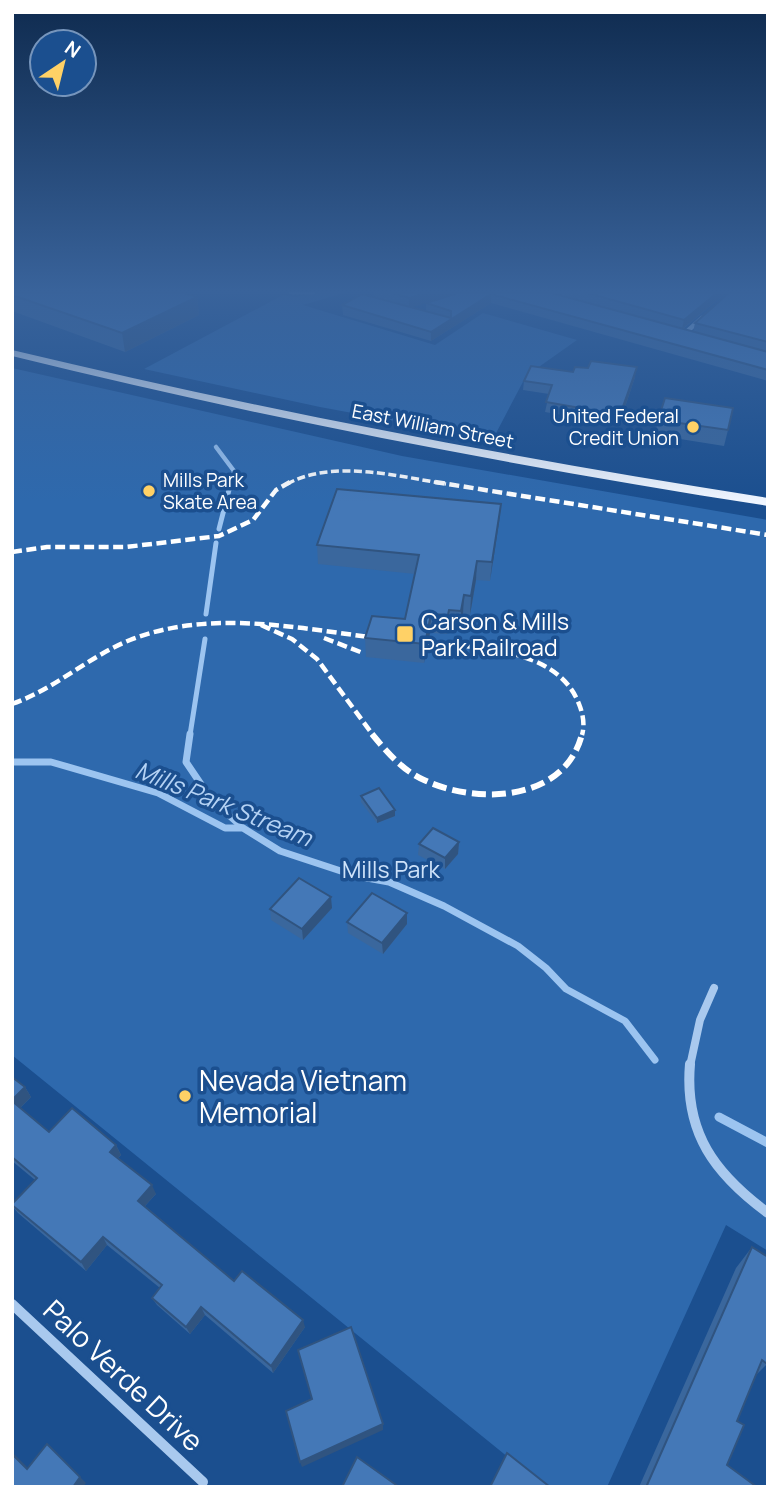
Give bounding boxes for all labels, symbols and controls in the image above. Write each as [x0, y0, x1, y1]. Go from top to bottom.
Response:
north arrow [28, 28, 98, 98]
text: N [60, 35, 86, 64]
street label: East William Street [350, 398, 516, 454]
place label: United Federal Credit Union [552, 403, 679, 451]
marker: United Federal Credit Union [685, 419, 701, 435]
place label: Mills Park Skate Area [163, 467, 257, 515]
marker: Mills Park Skate Area [141, 483, 157, 499]
place label: Carson & Mills Park Railroad [421, 605, 569, 663]
marker: Carson & Mills Park Railroad [395, 624, 415, 644]
water label: Mills Park Stream [131, 753, 319, 854]
park label: Mills Park [342, 853, 441, 885]
place label: Nevada Vietnam Memorial [199, 1061, 407, 1131]
marker: Nevada Vietnam Memorial [177, 1088, 193, 1104]
street label: Palo Verde Drive [36, 1291, 212, 1459]

